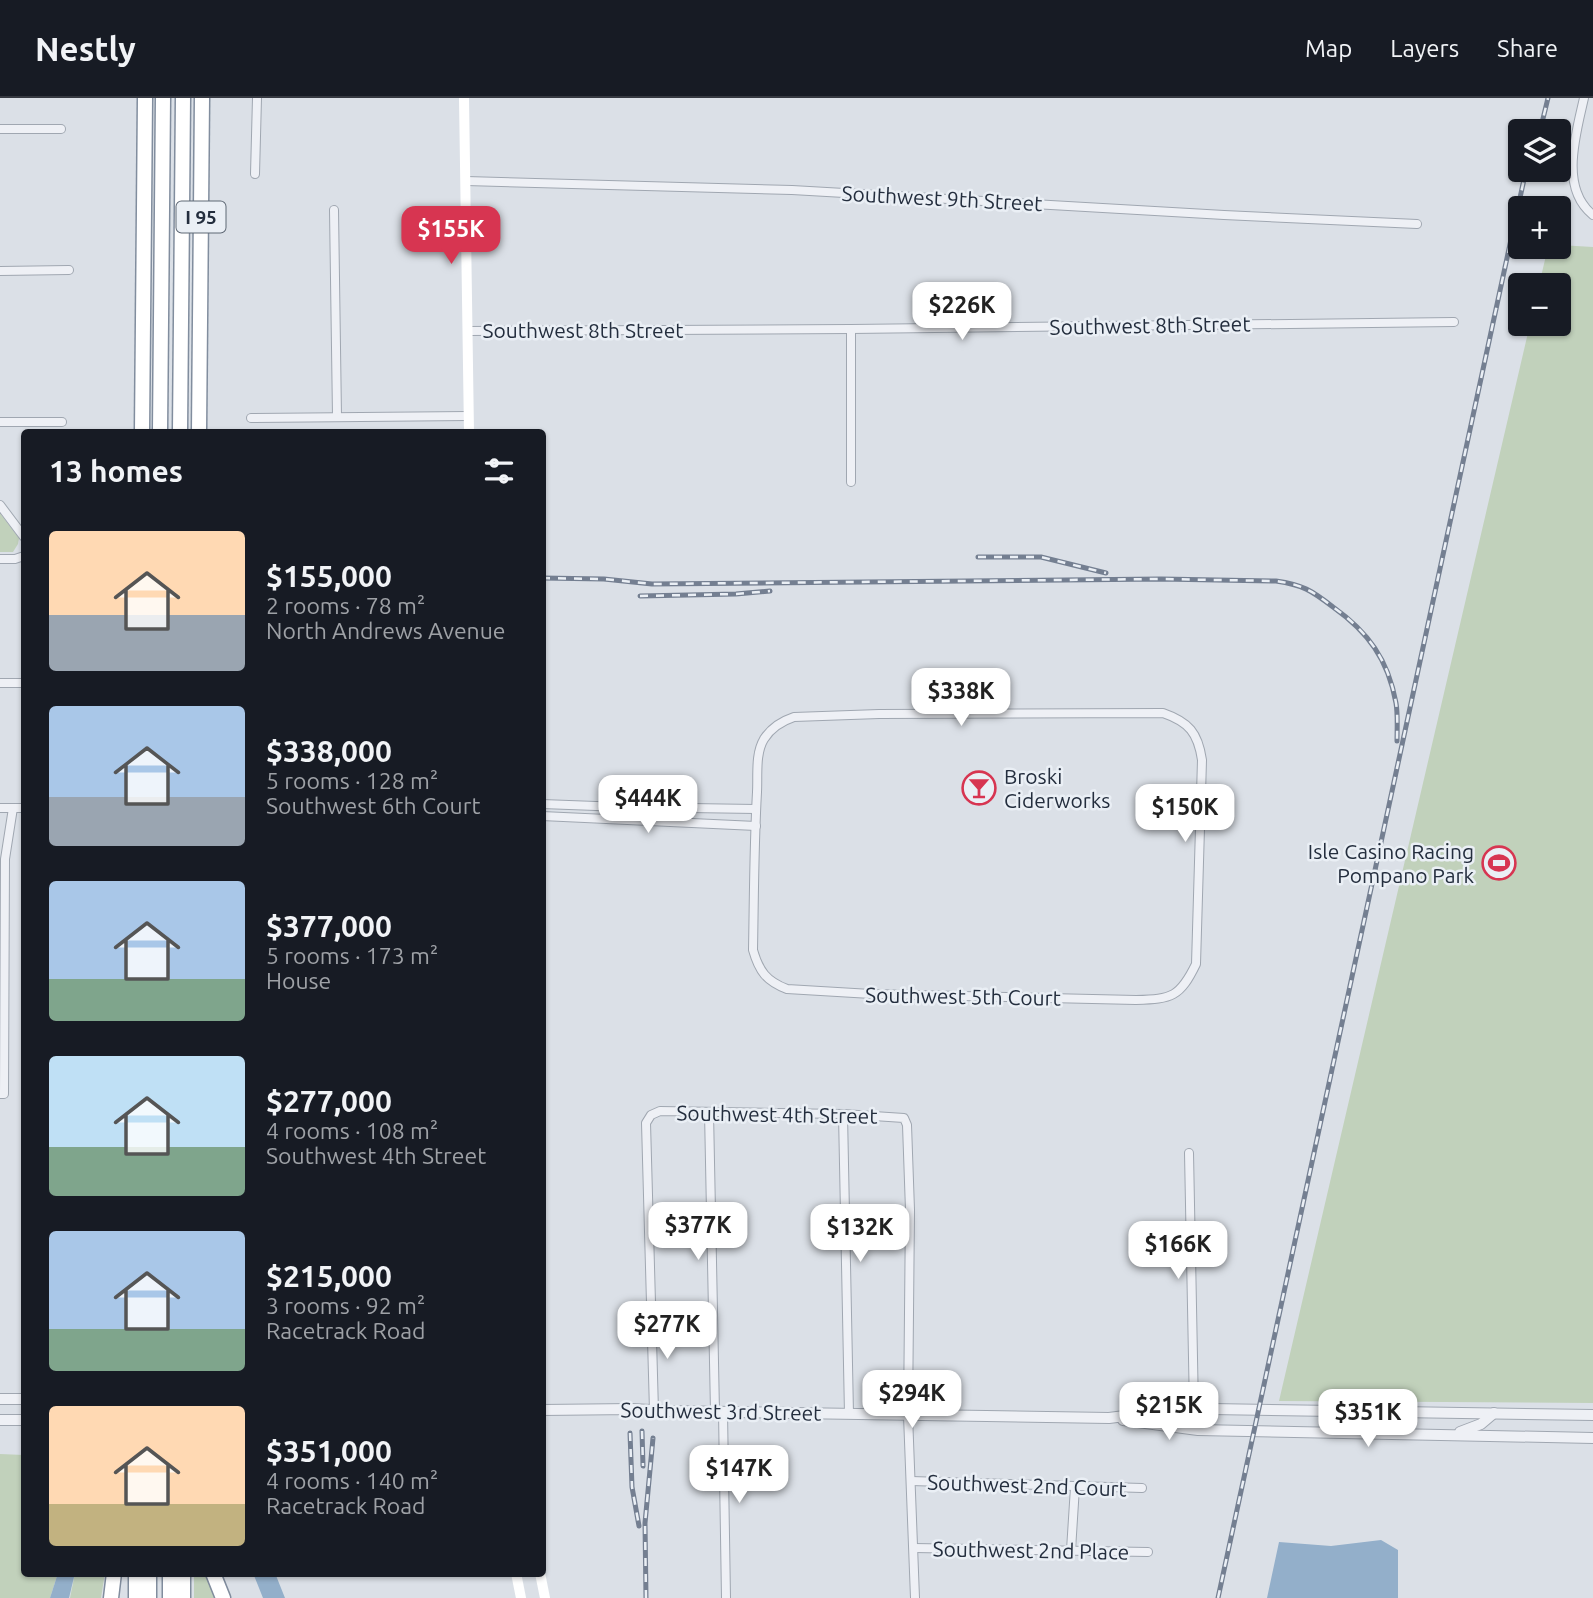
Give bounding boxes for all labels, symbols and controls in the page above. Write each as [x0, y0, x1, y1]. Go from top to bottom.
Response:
text: Nestly [35, 30, 136, 67]
text: Map [1305, 35, 1352, 62]
text: Layers [1390, 35, 1459, 62]
text: Share [1497, 35, 1558, 62]
map controls [1508, 119, 1571, 336]
button: layers [1508, 119, 1571, 182]
street label: Southwest 9th Street [841, 181, 1043, 215]
button: + [1508, 196, 1571, 259]
road number: I 95 [176, 202, 226, 232]
pin: $155K [402, 206, 500, 266]
text: $155K [417, 216, 485, 241]
button: − [1508, 273, 1571, 336]
pin: $226K [913, 282, 1011, 342]
text: $226K [928, 292, 996, 317]
street label: Southwest 8th Street [1049, 311, 1251, 339]
street label: Southwest 8th Street [482, 318, 684, 342]
icon: filters [480, 452, 518, 490]
text: 13 homes [49, 454, 183, 488]
icon: home [105, 559, 189, 643]
text: $155,000 [266, 559, 392, 593]
text: 2 rooms · 78 m² [266, 593, 425, 618]
text: North Andrews Avenue [266, 618, 506, 643]
pin: $338K [912, 668, 1010, 728]
text: $338K [927, 678, 995, 703]
icon: home [105, 734, 189, 818]
text: $338,000 [266, 734, 392, 768]
place label: Broski Ciderworks [1004, 764, 1110, 812]
text: 5 rooms · 128 m² [266, 768, 438, 793]
bar icon: Broski Ciderworks [960, 769, 998, 807]
pin: $444K [599, 776, 697, 835]
pin: $150K [1136, 784, 1234, 844]
text: $444K [614, 785, 682, 810]
text: Southwest 6th Court [266, 793, 480, 818]
text: $150K [1151, 794, 1219, 819]
place label: Isle Casino Racing Pompano Park [1308, 839, 1474, 887]
sports icon: Isle Casino Racing Pompano Park [1480, 844, 1518, 882]
icon: home [105, 909, 189, 993]
text: $377,000 [266, 909, 392, 943]
text: 5 rooms · 173 m² [266, 943, 438, 968]
text: House [266, 968, 331, 993]
street label: Southwest 5th Court [865, 982, 1061, 1010]
icon: home [105, 1084, 189, 1168]
text: $277,000 [266, 1084, 392, 1118]
street label: Southwest 4th Street [676, 1100, 878, 1128]
text: 4 rooms · 108 m² [266, 1118, 438, 1143]
text: Southwest 4th Street [266, 1143, 486, 1168]
pin: $377K [649, 1202, 747, 1262]
pin: $132K [811, 1204, 909, 1264]
text: $377K [664, 1212, 732, 1237]
text: $132K [826, 1214, 894, 1239]
pin: $166K [1129, 1222, 1227, 1281]
text: $166K [1144, 1231, 1212, 1256]
icon: home [105, 1259, 189, 1343]
text: $215,000 [266, 1259, 392, 1293]
text: 3 rooms · 92 m² [266, 1293, 425, 1318]
pin: $277K [618, 1302, 716, 1361]
text: $277K [633, 1311, 701, 1336]
text: Racetrack Road [266, 1318, 426, 1343]
pin: $294K [863, 1370, 961, 1430]
text: $294K [878, 1380, 946, 1405]
pin: $215K [1120, 1382, 1218, 1442]
pin: $351K [1319, 1390, 1417, 1449]
text: $215K [1135, 1392, 1203, 1417]
street label: Southwest 3rd Street [620, 1397, 822, 1425]
text: $351K [1334, 1399, 1402, 1424]
icon: home [105, 1434, 189, 1518]
text: $351,000 [266, 1434, 392, 1468]
pin: $147K [690, 1446, 788, 1505]
text: $147K [705, 1455, 773, 1480]
text: 4 rooms · 140 m² [266, 1468, 438, 1493]
street label: Southwest 2nd Court [927, 1470, 1127, 1500]
text: Racetrack Road [266, 1493, 426, 1518]
street label: Southwest 2nd Place [932, 1536, 1130, 1564]

